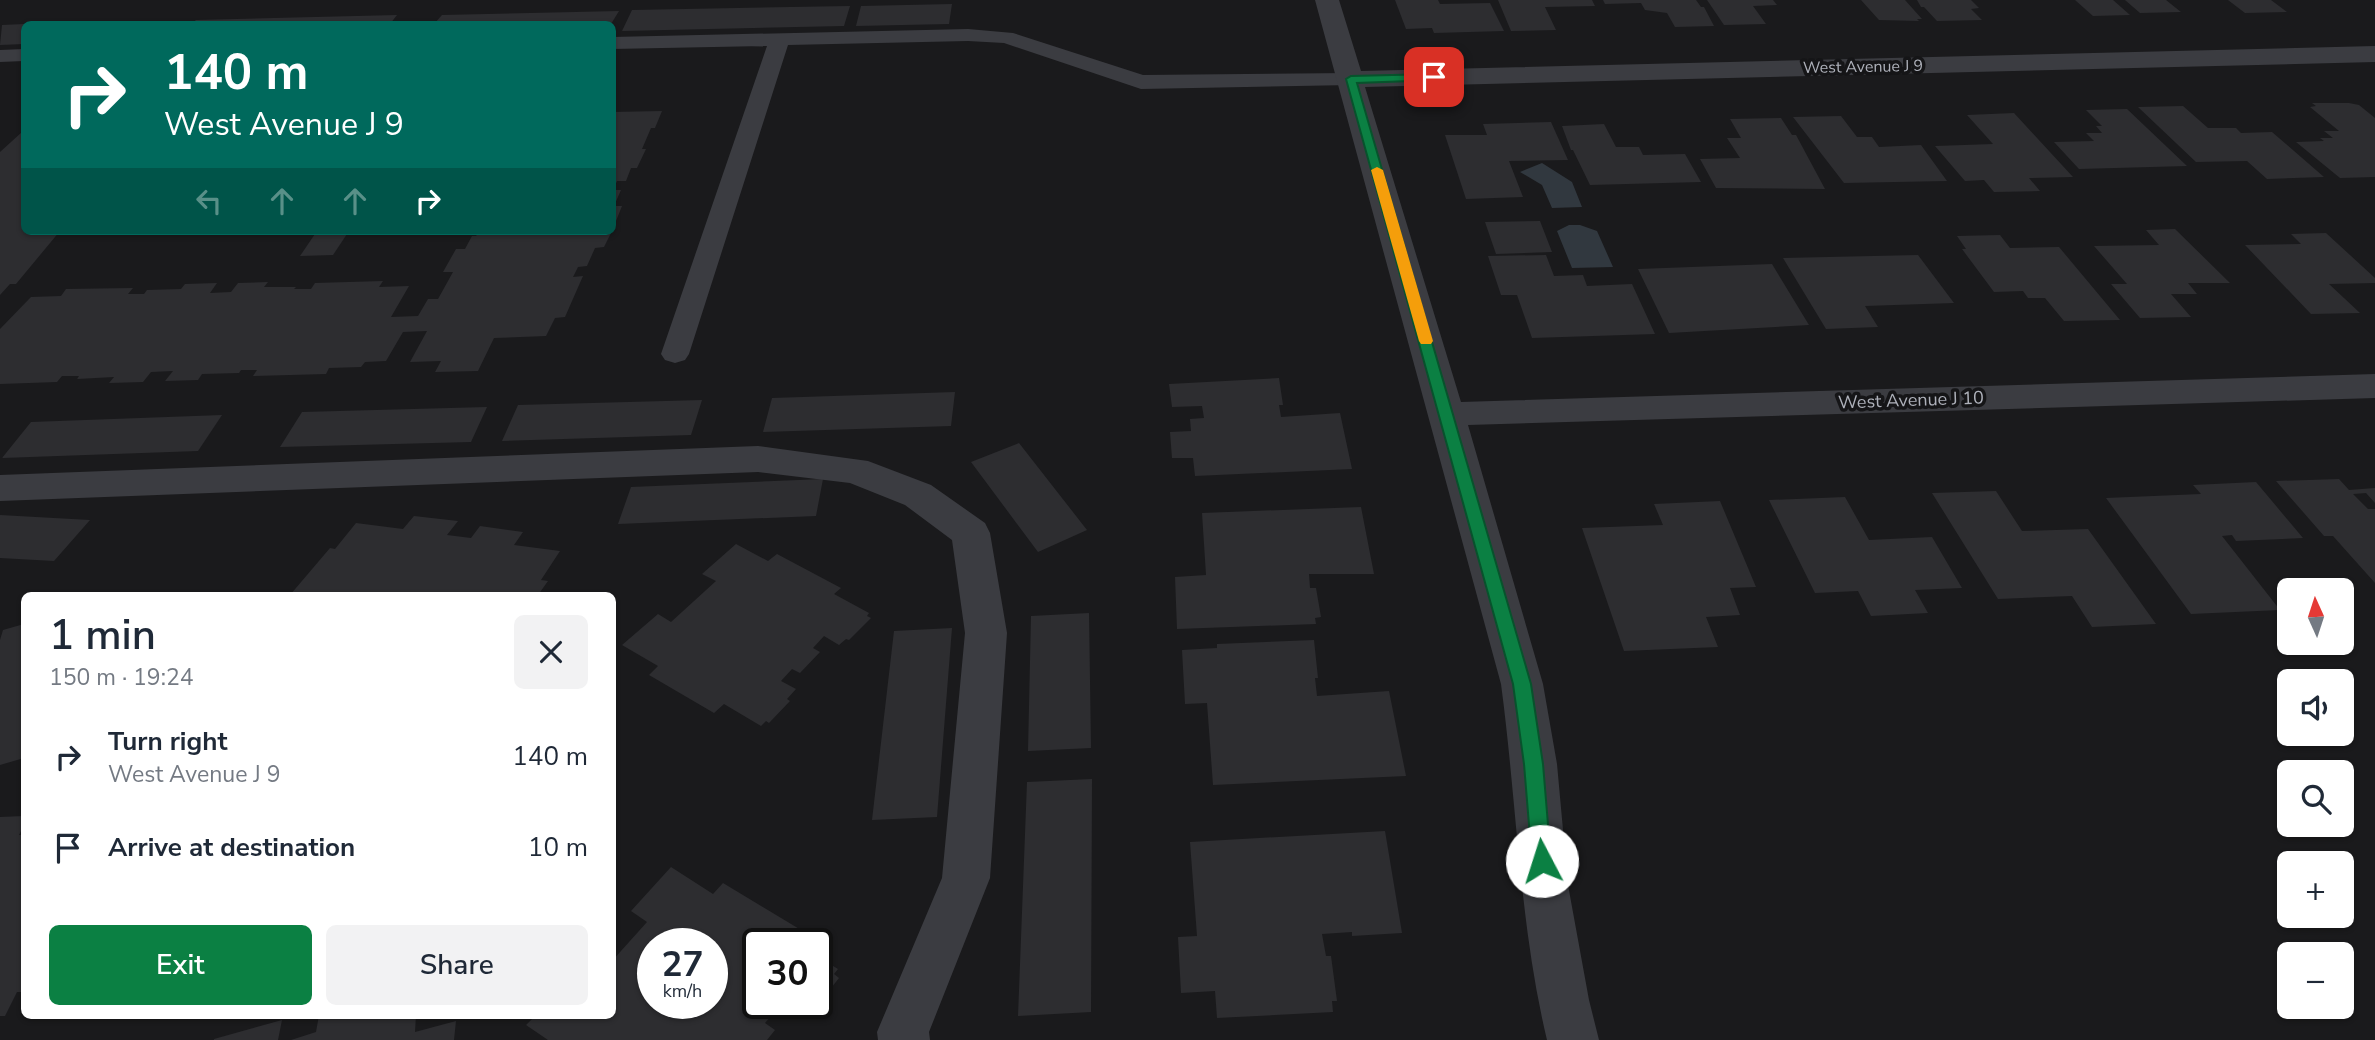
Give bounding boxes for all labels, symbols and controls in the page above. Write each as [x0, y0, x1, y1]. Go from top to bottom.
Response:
text: 140 m [164, 39, 308, 106]
pin [1404, 47, 1464, 107]
icon: right [49, 49, 140, 140]
street label: West Avenue J 9 [1803, 55, 1923, 79]
icon: arrive [1415, 58, 1453, 96]
text: West Avenue J 9 [164, 103, 404, 146]
icon: left [190, 182, 228, 220]
icon: ahead [263, 182, 301, 220]
icon: ahead [336, 182, 374, 220]
icon: right [409, 182, 447, 220]
street label: West Avenue J 10 [1838, 385, 1984, 415]
north arrow [2277, 578, 2354, 654]
map controls [2277, 578, 2354, 1019]
text: 1 min [49, 607, 156, 664]
button: close [514, 615, 588, 689]
text: 150 m · 19:24 [49, 662, 194, 693]
button: sound [2277, 669, 2354, 746]
text: Turn right [108, 724, 227, 759]
icon: right [49, 738, 87, 776]
text: 140 m [512, 739, 588, 774]
text: West Avenue J 9 [108, 759, 280, 790]
button: search [2277, 760, 2354, 837]
position arrow [1505, 824, 1579, 898]
icon: arrive [49, 829, 87, 867]
text: Arrive at destination [108, 830, 355, 865]
text: 10 m [528, 830, 588, 865]
button: + [2277, 851, 2354, 928]
button: Exit [49, 925, 312, 1005]
button: Share [326, 925, 588, 1005]
speed limit sign: 30 [742, 928, 833, 1019]
text: 27 [661, 941, 704, 988]
button: − [2277, 942, 2354, 1019]
text: km/h [663, 979, 702, 1003]

